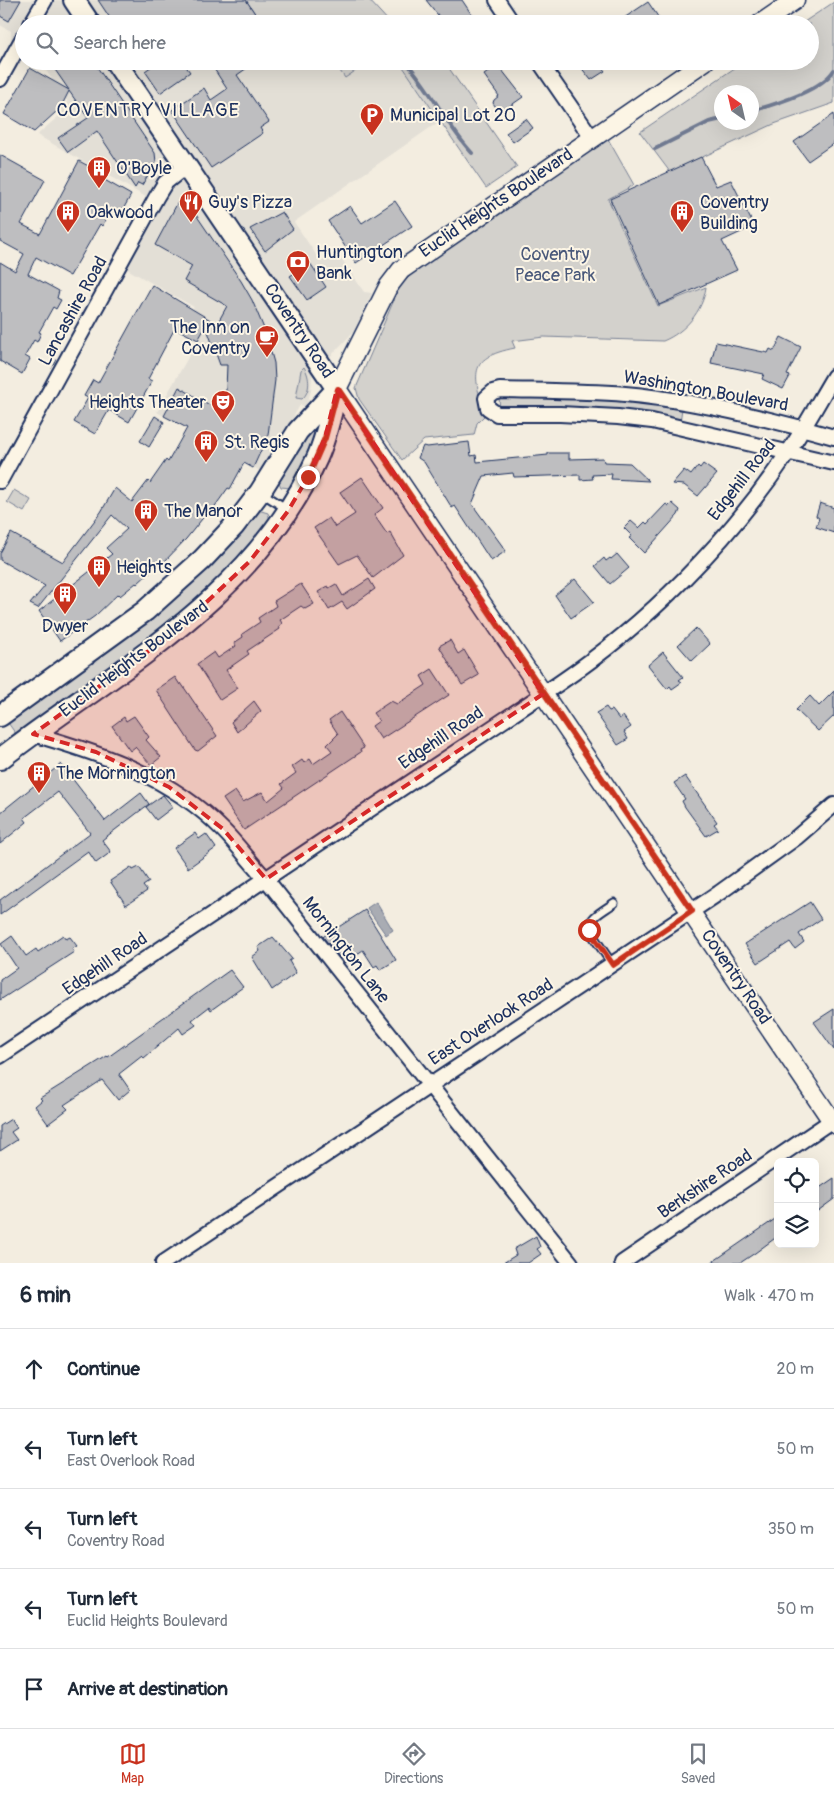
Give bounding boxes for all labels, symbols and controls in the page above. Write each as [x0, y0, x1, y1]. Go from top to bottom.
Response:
search box [15, 15, 819, 70]
icon: search [33, 29, 61, 57]
text: Search here [73, 31, 166, 55]
north arrow [714, 85, 759, 130]
district label: COVENTRY VILLAGE [56, 98, 240, 122]
parking icon: Municipal Lot 20 [359, 102, 385, 136]
place label: Municipal Lot 20 [390, 104, 516, 127]
street label: Euclid Heights Boulevard [415, 143, 577, 263]
building icon: O'Boyle [86, 155, 112, 189]
place label: O'Boyle [116, 157, 172, 180]
restaurant icon: Guy's Pizza [178, 189, 204, 223]
place label: Guy's Pizza [208, 191, 292, 214]
place label: Coventry Building [700, 191, 769, 235]
building icon: Oakwood [55, 199, 81, 233]
building icon: Coventry Building [669, 199, 695, 233]
place label: Oakwood [86, 201, 154, 224]
place label: Huntington Bank [316, 241, 403, 285]
park label: Coventry Peace Park [515, 243, 596, 287]
bank icon: Huntington Bank [285, 249, 311, 283]
street label: Lancashire Road [33, 252, 113, 370]
street label: Coventry Road [259, 279, 339, 383]
place label: The Inn on Coventry [170, 316, 250, 360]
cafe icon: The Inn on Coventry [254, 324, 280, 358]
street label: Washington Boulevard [622, 365, 790, 417]
theatre icon: Heights Theater [210, 389, 236, 423]
place label: Heights Theater [89, 391, 207, 414]
building icon: St. Regis [193, 429, 219, 463]
place label: St. Regis [224, 431, 289, 454]
street label: Edgehill Road [703, 434, 781, 526]
route end [297, 466, 320, 489]
building icon: The Manor [133, 498, 159, 532]
place label: The Manor [164, 500, 243, 523]
building icon: Heights [86, 554, 112, 588]
place label: Heights [116, 556, 172, 579]
building icon: Dwyer [52, 581, 78, 615]
street label: Euclid Heights Boulevard [55, 595, 213, 723]
place label: Dwyer [42, 615, 89, 638]
street label: Edgehill Road [394, 701, 488, 775]
building icon: The Mornington [26, 760, 52, 794]
place label: The Mornington [56, 762, 176, 785]
street label: Mornington Lane [297, 892, 395, 1008]
route start [578, 919, 601, 942]
street label: Coventry Road [696, 925, 776, 1029]
street label: Edgehill Road [58, 927, 152, 1001]
street label: East Overlook Road [424, 973, 558, 1071]
street label: Berkshire Road [653, 1144, 757, 1224]
map controls [774, 1158, 819, 1248]
button: locate [774, 1158, 819, 1203]
button: layers [774, 1203, 819, 1248]
text: 6 min [20, 1282, 71, 1309]
text: Walk · 470 m [724, 1286, 814, 1306]
icon: ahead [20, 1355, 48, 1383]
text: Continue [67, 1357, 140, 1381]
text: 20 m [776, 1359, 814, 1379]
text: Turn left [67, 1427, 137, 1451]
icon: left [20, 1435, 48, 1463]
text: 50 m [777, 1439, 814, 1459]
text: East Overlook Road [67, 1451, 195, 1471]
text: Turn left [67, 1507, 137, 1531]
icon: left [20, 1515, 48, 1543]
text: 350 m [768, 1519, 814, 1539]
text: Coventry Road [67, 1531, 165, 1551]
text: Turn left [67, 1587, 137, 1611]
icon: left [20, 1595, 48, 1623]
text: 50 m [777, 1599, 814, 1619]
text: Euclid Heights Boulevard [67, 1611, 228, 1631]
icon: arrive [20, 1675, 48, 1703]
text: Arrive at destination [67, 1677, 228, 1701]
tab: Map [119, 1740, 147, 1787]
tab: Directions [384, 1740, 443, 1787]
tab: Saved [681, 1740, 715, 1787]

